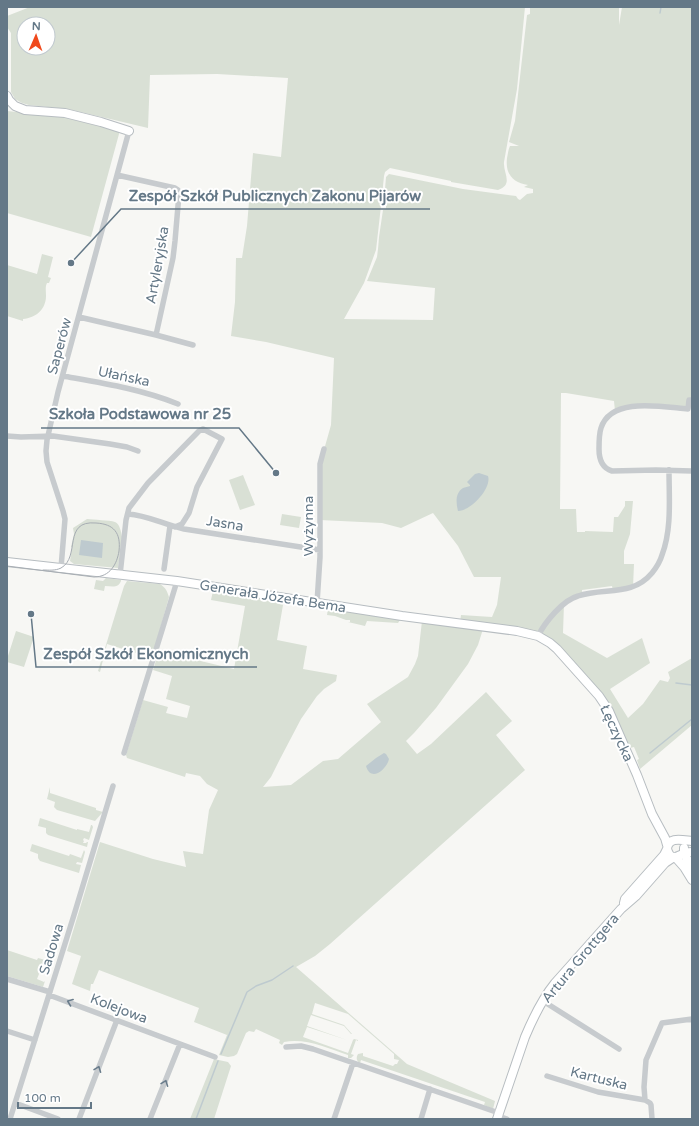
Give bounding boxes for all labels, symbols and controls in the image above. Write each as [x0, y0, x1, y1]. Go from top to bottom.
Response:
north arrow [16, 16, 56, 56]
text: N [32, 20, 41, 33]
callout: Zespół Szkół Publicznych Zakonu Pijarów [121, 182, 430, 209]
text: Zespół Szkół Publicznych Zakonu Pijarów [129, 187, 421, 206]
street label: Artyleryjska [142, 225, 173, 305]
street label: Saperów [44, 316, 75, 376]
street label: Ułańska [96, 363, 151, 390]
callout: Szkoła Podstawowa nr 25 [41, 401, 239, 428]
text: Szkoła Podstawowa nr 25 [49, 405, 231, 423]
street label: Wyżynna [300, 496, 317, 556]
street label: Jasna [205, 512, 245, 535]
street label: Generała Józefa Bema [198, 577, 347, 616]
callout: Zespół Szkół Ekonomicznych [36, 640, 257, 667]
text: Zespół Szkół Ekonomicznych [43, 645, 249, 664]
street label: Łęczycka [596, 702, 637, 764]
street label: Artura Grottgera [538, 910, 623, 1006]
street label: Sadowa [36, 921, 67, 977]
street label: Kolejowa [88, 990, 150, 1027]
one-way arrow [67, 999, 74, 1007]
street label: Kartuska [568, 1063, 629, 1094]
one-way arrow [94, 1066, 102, 1073]
one-way arrow [160, 1079, 168, 1086]
scale bar [18, 1084, 91, 1110]
text: 100 m [24, 1091, 61, 1105]

